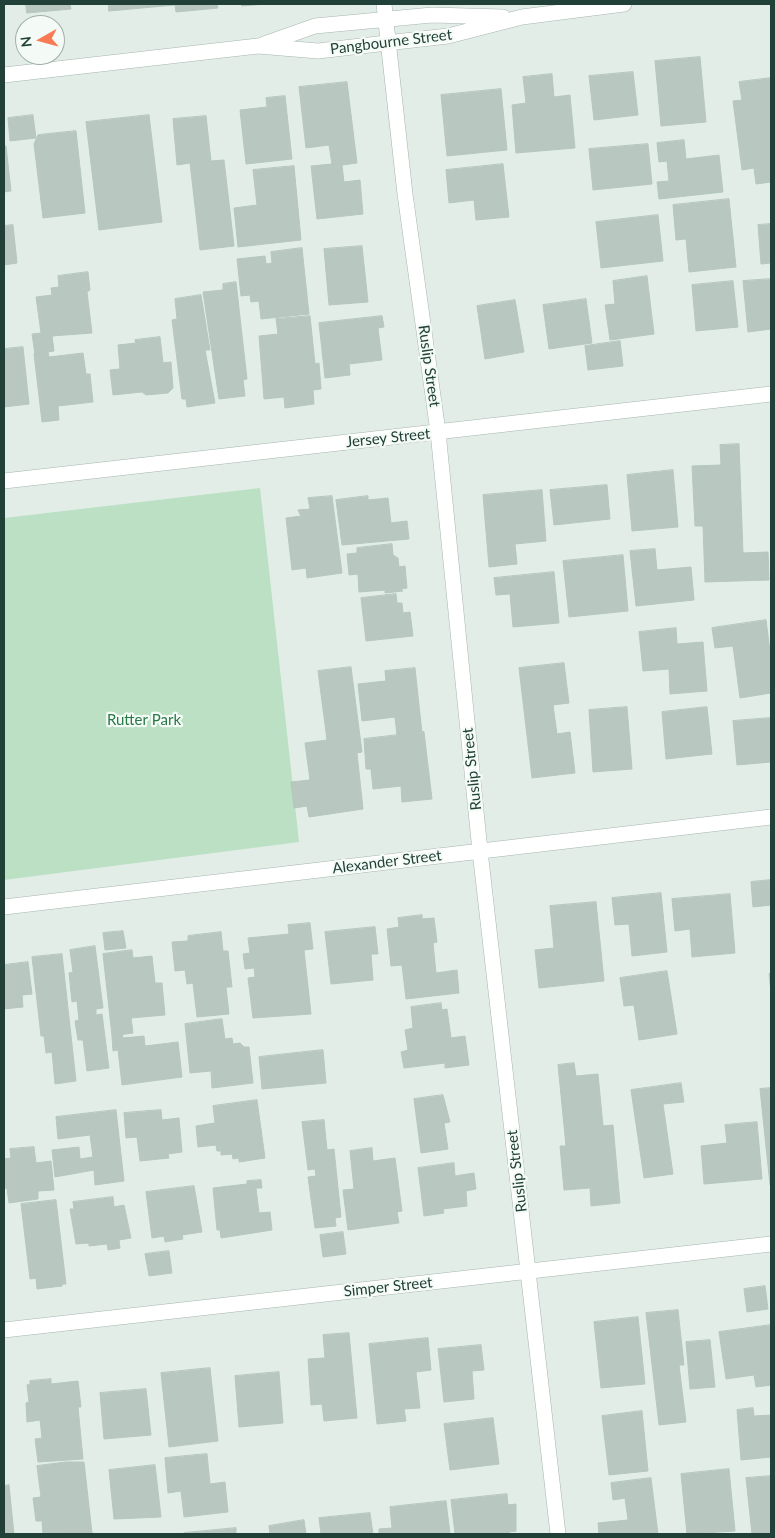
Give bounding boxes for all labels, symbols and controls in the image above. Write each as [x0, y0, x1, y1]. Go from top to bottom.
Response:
north arrow [15, 15, 65, 65]
street label: Pangbourne Street [329, 26, 453, 58]
text: N [17, 35, 35, 48]
street label: Ruslip Street [414, 324, 444, 408]
street label: Jersey Street [345, 425, 431, 451]
park label: Rutter Park [107, 711, 181, 729]
street label: Ruslip Street [459, 727, 485, 811]
street label: Alexander Street [331, 846, 443, 878]
street label: Ruslip Street [503, 1129, 531, 1213]
street label: Simper Street [343, 1273, 433, 1301]

